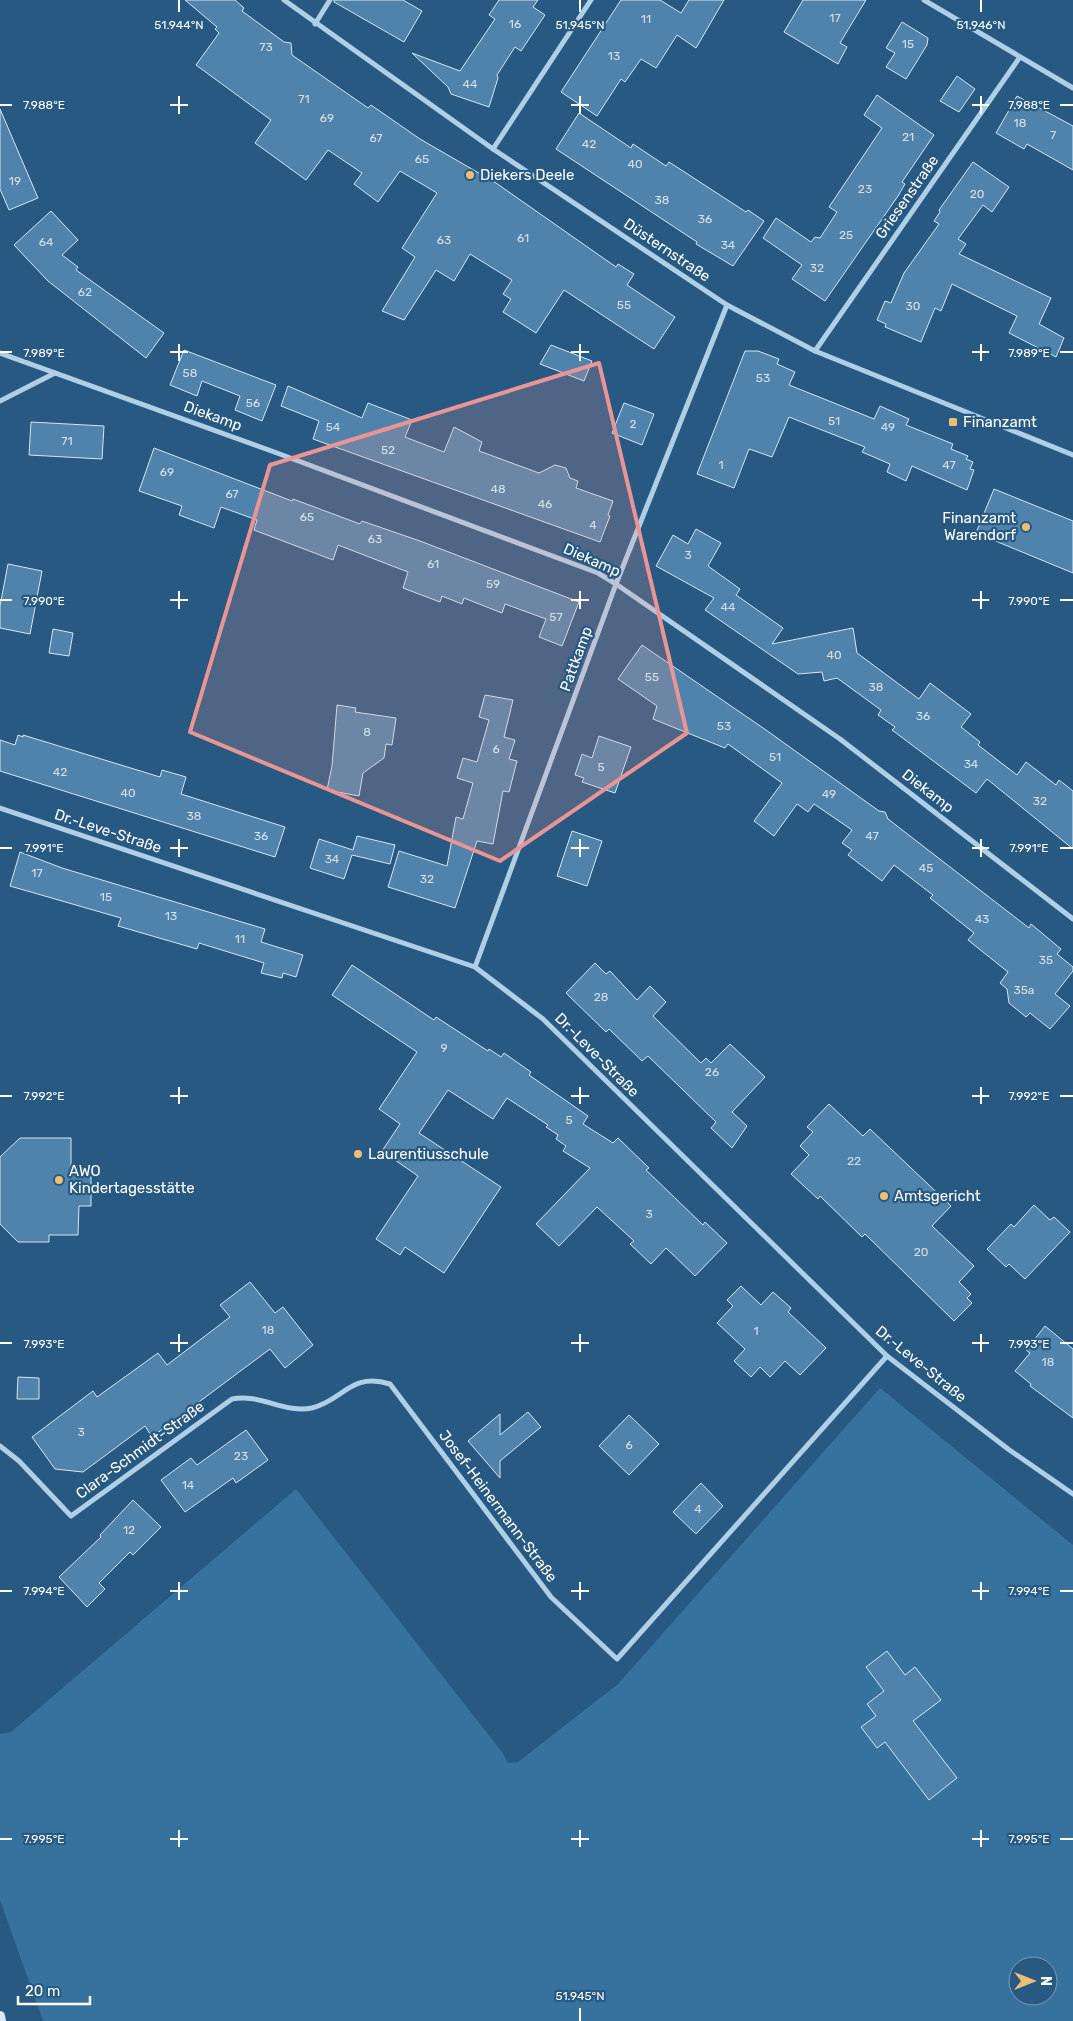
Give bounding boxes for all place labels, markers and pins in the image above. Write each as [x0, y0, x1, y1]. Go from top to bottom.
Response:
place label: Diekers Deele [480, 166, 574, 184]
marker: Diekers Deele [464, 169, 476, 181]
place label: Finanzamt [963, 413, 1037, 431]
marker: Finanzamt [947, 416, 959, 428]
place label: Finanzamt Warendorf [942, 509, 1016, 544]
marker: Finanzamt Warendorf [1020, 521, 1032, 533]
place label: Laurentiusschule [368, 1145, 489, 1163]
marker: Laurentiusschule [352, 1148, 364, 1160]
place label: AWO Kindertagesstätte [69, 1162, 195, 1197]
marker: AWO Kindertagesstätte [53, 1174, 65, 1186]
place label: Amtsgericht [894, 1187, 981, 1205]
marker: Amtsgericht [878, 1190, 890, 1202]

